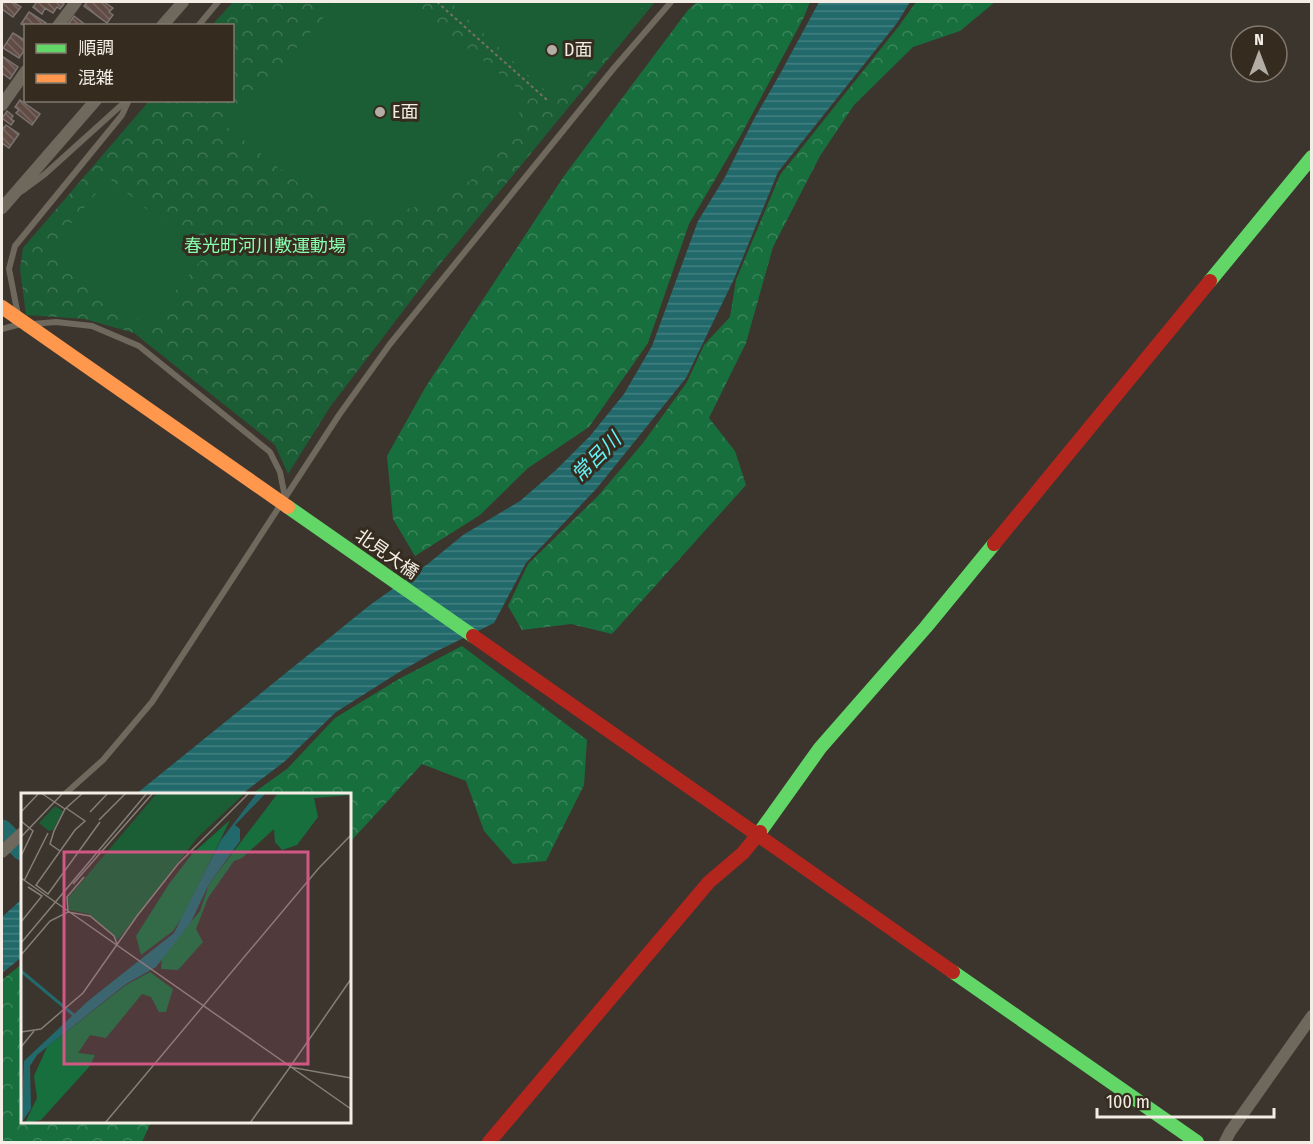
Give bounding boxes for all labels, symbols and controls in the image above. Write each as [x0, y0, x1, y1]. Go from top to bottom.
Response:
legend [24, 24, 234, 102]
north arrow [1229, 24, 1289, 84]
text: N [1254, 30, 1264, 49]
text: 順調 [78, 37, 114, 59]
place label: D面 [564, 39, 592, 61]
marker: D面 [545, 43, 559, 57]
text: 混雑 [78, 67, 114, 89]
place label: E面 [392, 101, 418, 123]
marker: E面 [373, 105, 387, 119]
park label: 春光町河川敷運動場 [184, 235, 346, 257]
water label: 常呂川 [566, 426, 627, 487]
street label: 北見大橋 [351, 524, 423, 584]
inset map [21, 793, 351, 1123]
scale bar [1097, 1081, 1274, 1119]
text: 100 m [1106, 1091, 1150, 1113]

